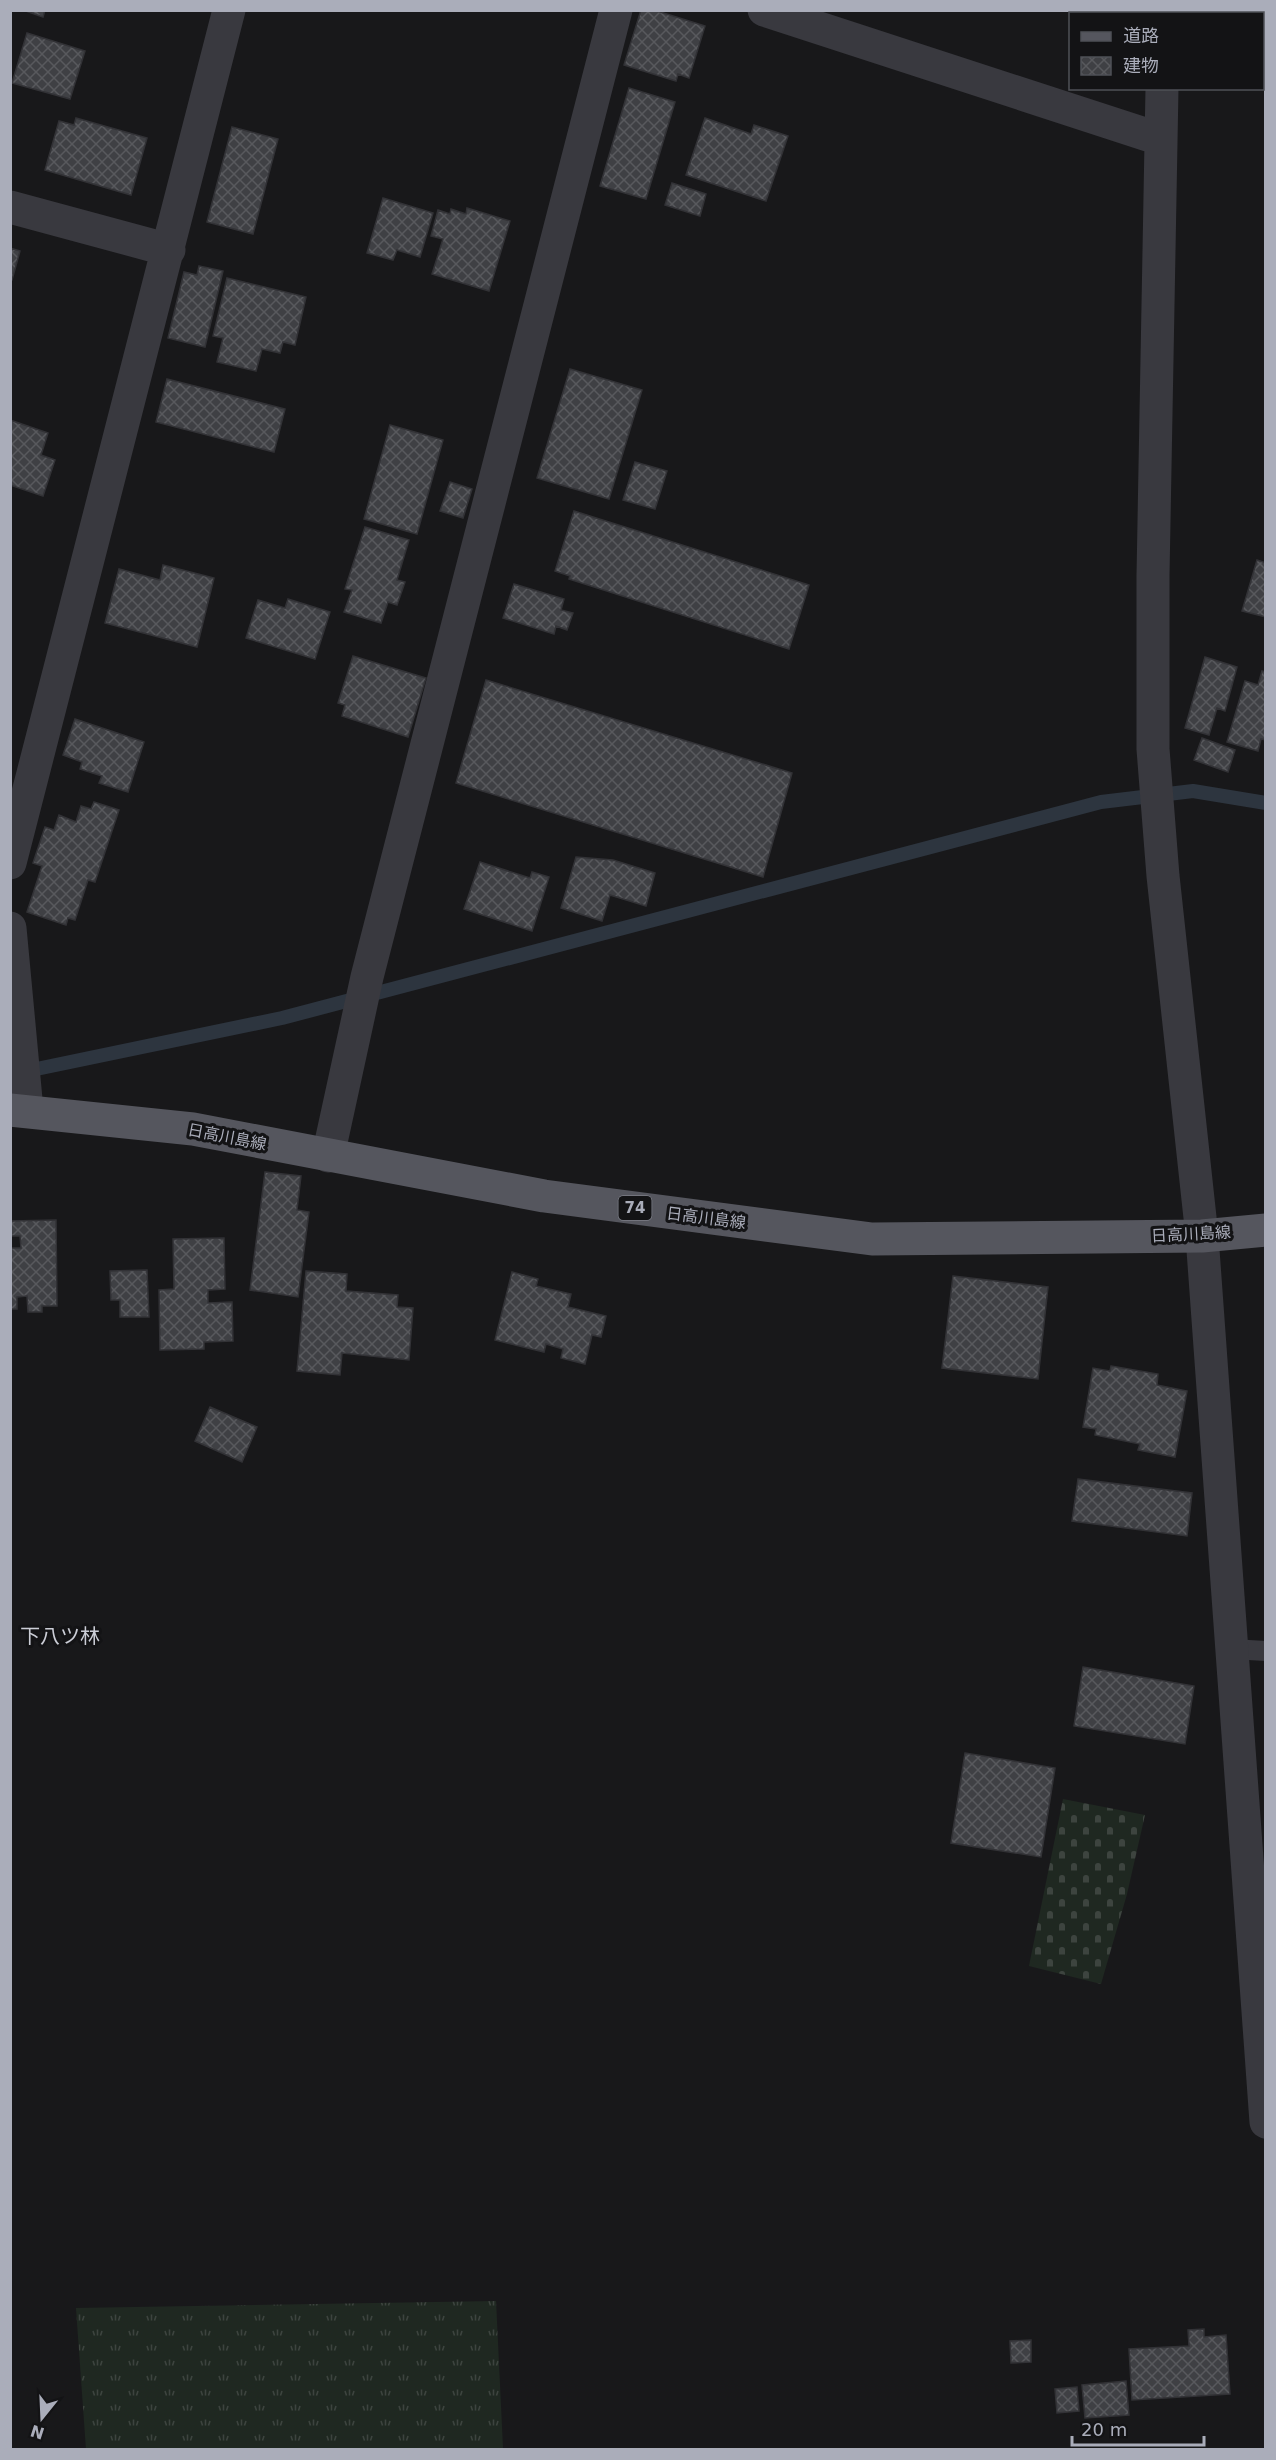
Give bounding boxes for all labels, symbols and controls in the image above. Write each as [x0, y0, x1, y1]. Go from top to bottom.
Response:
legend [1069, 12, 1264, 90]
text: 道路 [1123, 25, 1159, 46]
text: 建物 [1123, 55, 1159, 76]
street label: 日高川島線 [186, 1120, 268, 1154]
road number: 74 [618, 1196, 652, 1220]
street label: 日高川島線 [665, 1204, 747, 1232]
street label: 日高川島線 [1151, 1222, 1231, 1246]
district label: 下八ツ林 [20, 1624, 100, 1648]
north arrow [12, 2388, 72, 2448]
scale bar [1072, 2409, 1204, 2447]
text: 20 m [1081, 2419, 1127, 2440]
text: N [28, 2421, 47, 2443]

